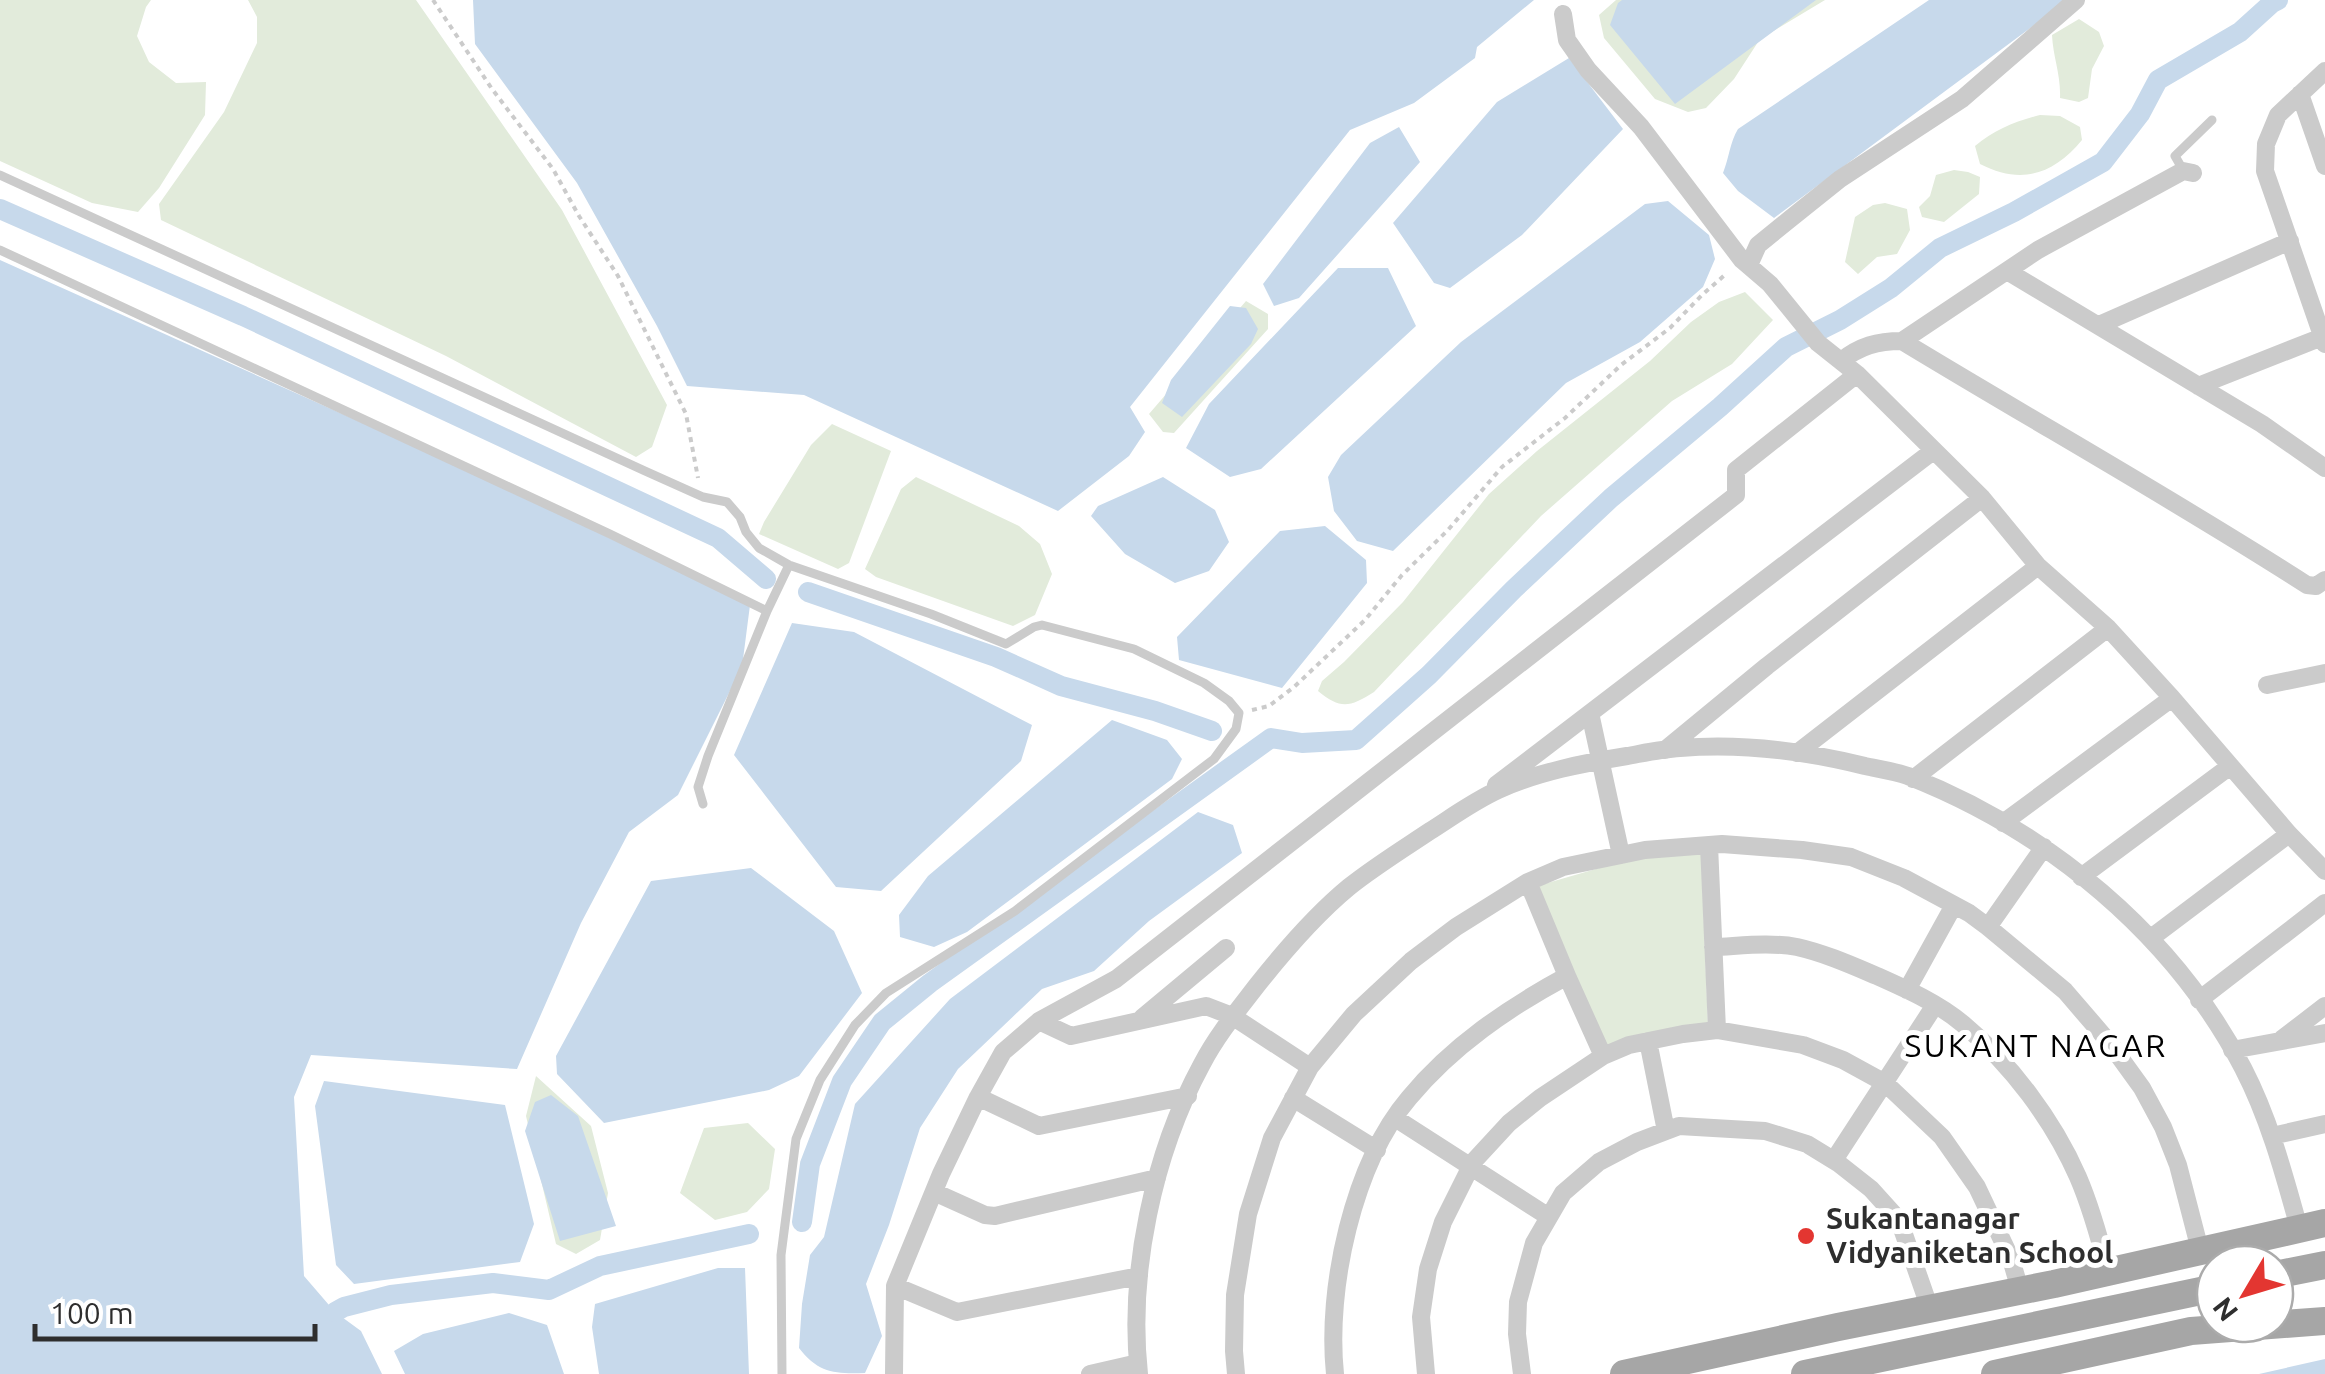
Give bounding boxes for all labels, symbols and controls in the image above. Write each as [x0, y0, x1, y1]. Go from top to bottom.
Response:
district label: SUKANT NAGAR [1904, 1027, 2168, 1063]
place label: Sukantanagar Vidyaniketan School [1826, 1201, 2113, 1269]
marker: Sukantanagar Vidyaniketan School [1795, 1225, 1817, 1247]
north arrow [2195, 1244, 2295, 1344]
scale bar [35, 1279, 315, 1341]
text: N [2206, 1292, 2244, 1327]
text: 100 m [50, 1296, 134, 1330]

